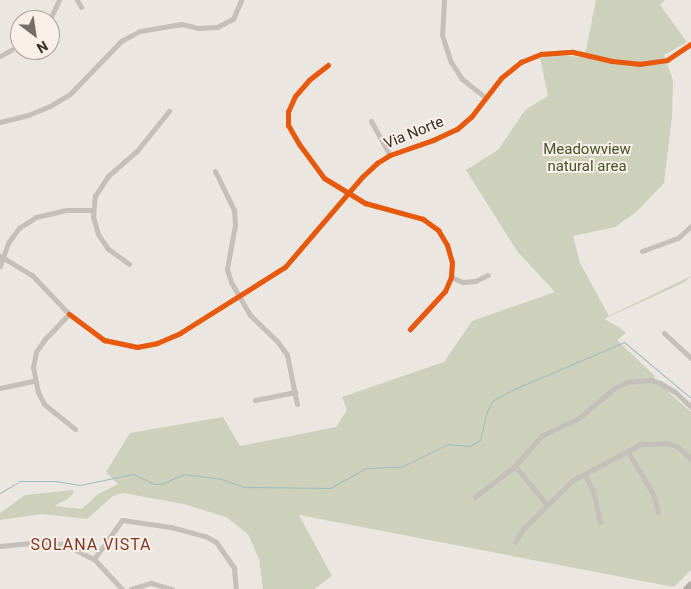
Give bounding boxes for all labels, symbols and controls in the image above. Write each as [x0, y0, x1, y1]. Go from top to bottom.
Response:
north arrow [10, 10, 60, 60]
text: N [34, 38, 51, 56]
street label: Via Norte [382, 113, 446, 153]
park label: Meadowview natural area [543, 140, 631, 175]
district label: SOLANA VISTA [29, 535, 153, 555]

